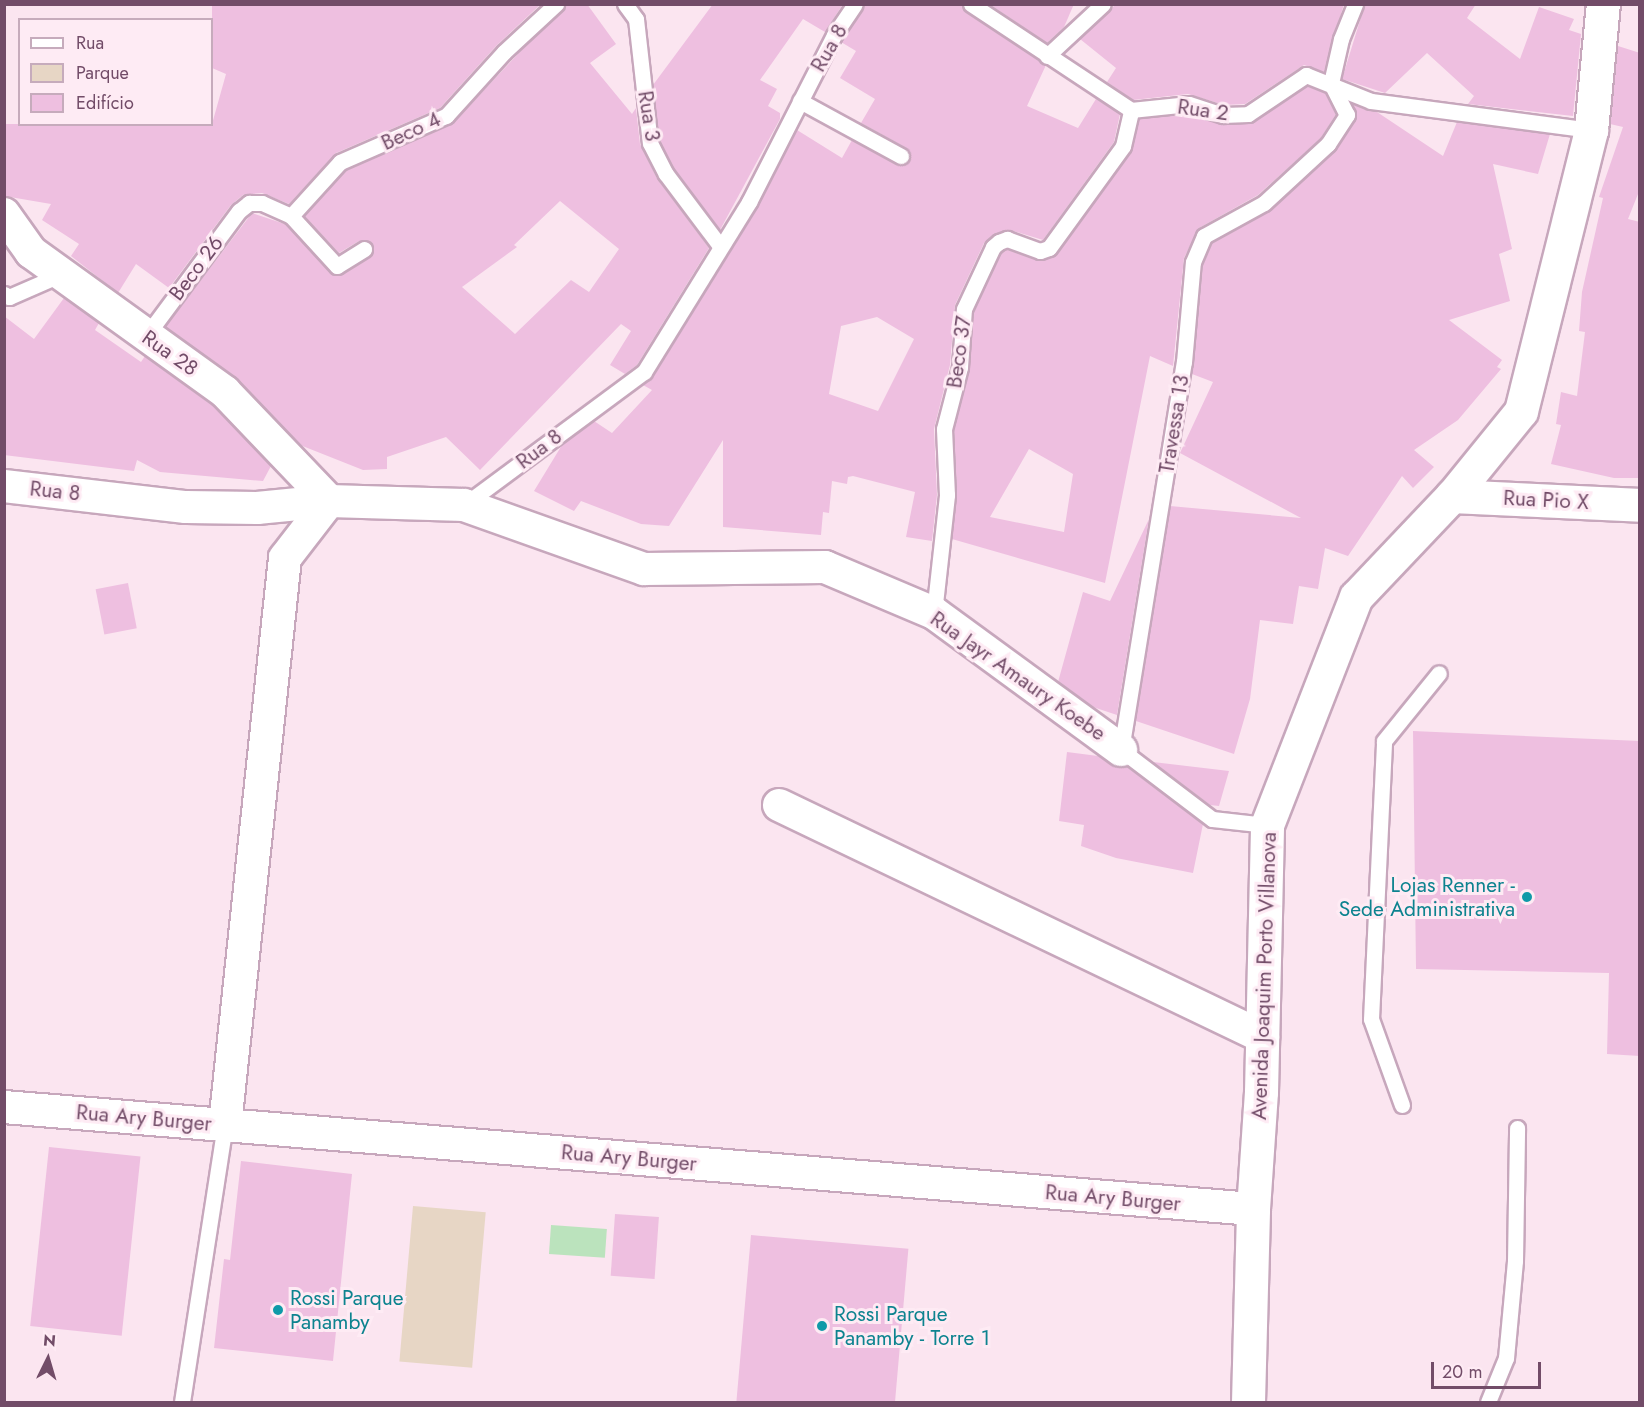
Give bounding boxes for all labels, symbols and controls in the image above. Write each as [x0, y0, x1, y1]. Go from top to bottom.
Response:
legend [18, 18, 213, 126]
street label: Rua 8 [805, 20, 853, 76]
text: Rua [76, 30, 104, 56]
text: Parque [76, 60, 129, 86]
street label: Rua 3 [633, 89, 665, 143]
text: Edifício [76, 90, 134, 116]
street label: Rua 2 [1176, 94, 1230, 126]
street label: Beco 4 [377, 106, 445, 156]
street label: Beco 26 [164, 231, 228, 305]
street label: Beco 37 [941, 314, 977, 390]
street label: Rua 28 [137, 325, 203, 381]
street label: Travessa 13 [1154, 373, 1194, 475]
street label: Rua 8 [511, 424, 567, 474]
street label: Rua 8 [28, 476, 82, 506]
street label: Rua Pio X [1503, 485, 1589, 515]
street label: Rua Jayr Amaury Koebe [926, 606, 1110, 746]
street label: Avenida Joaquim Porto Villanova [1246, 832, 1282, 1120]
place label: Lojas Renner - Sede Administrativa [1339, 872, 1515, 922]
marker: Lojas Renner - Sede Administrativa [1520, 890, 1534, 904]
street label: Rua Ary Burger [75, 1100, 213, 1136]
street label: Rua Ary Burger [560, 1140, 698, 1176]
street label: Rua Ary Burger [1044, 1180, 1182, 1216]
place label: Rossi Parque Panamby [290, 1285, 404, 1335]
place label: Rossi Parque Panamby - Torre 1 [834, 1301, 990, 1351]
marker: Rossi Parque Panamby [271, 1303, 285, 1317]
marker: Rossi Parque Panamby - Torre 1 [815, 1319, 829, 1333]
north arrow [18, 1329, 78, 1389]
text: N [42, 1329, 57, 1353]
scale bar [1434, 1350, 1544, 1388]
text: 20 m [1442, 1359, 1482, 1385]

